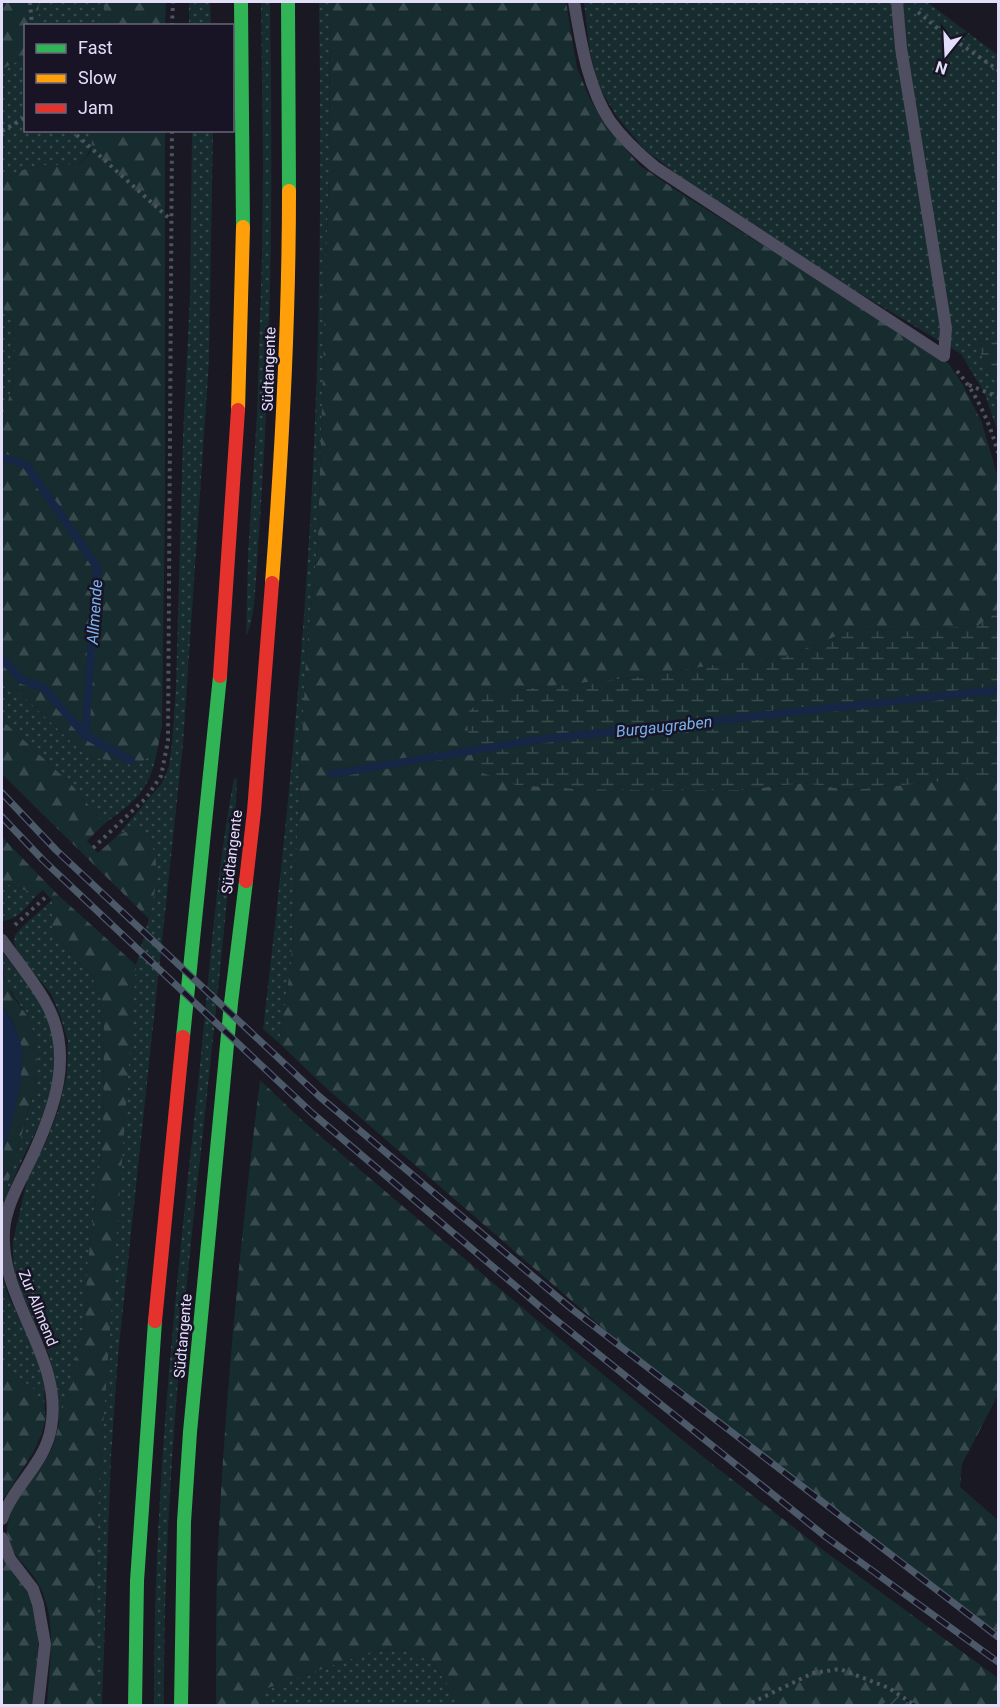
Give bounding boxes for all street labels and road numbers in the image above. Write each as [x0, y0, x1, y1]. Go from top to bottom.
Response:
street label: Südtangente [259, 326, 279, 412]
street label: Südtangente [218, 809, 246, 895]
street label: Zur Allmend [15, 1267, 61, 1349]
street label: Südtangente [170, 1293, 196, 1379]

